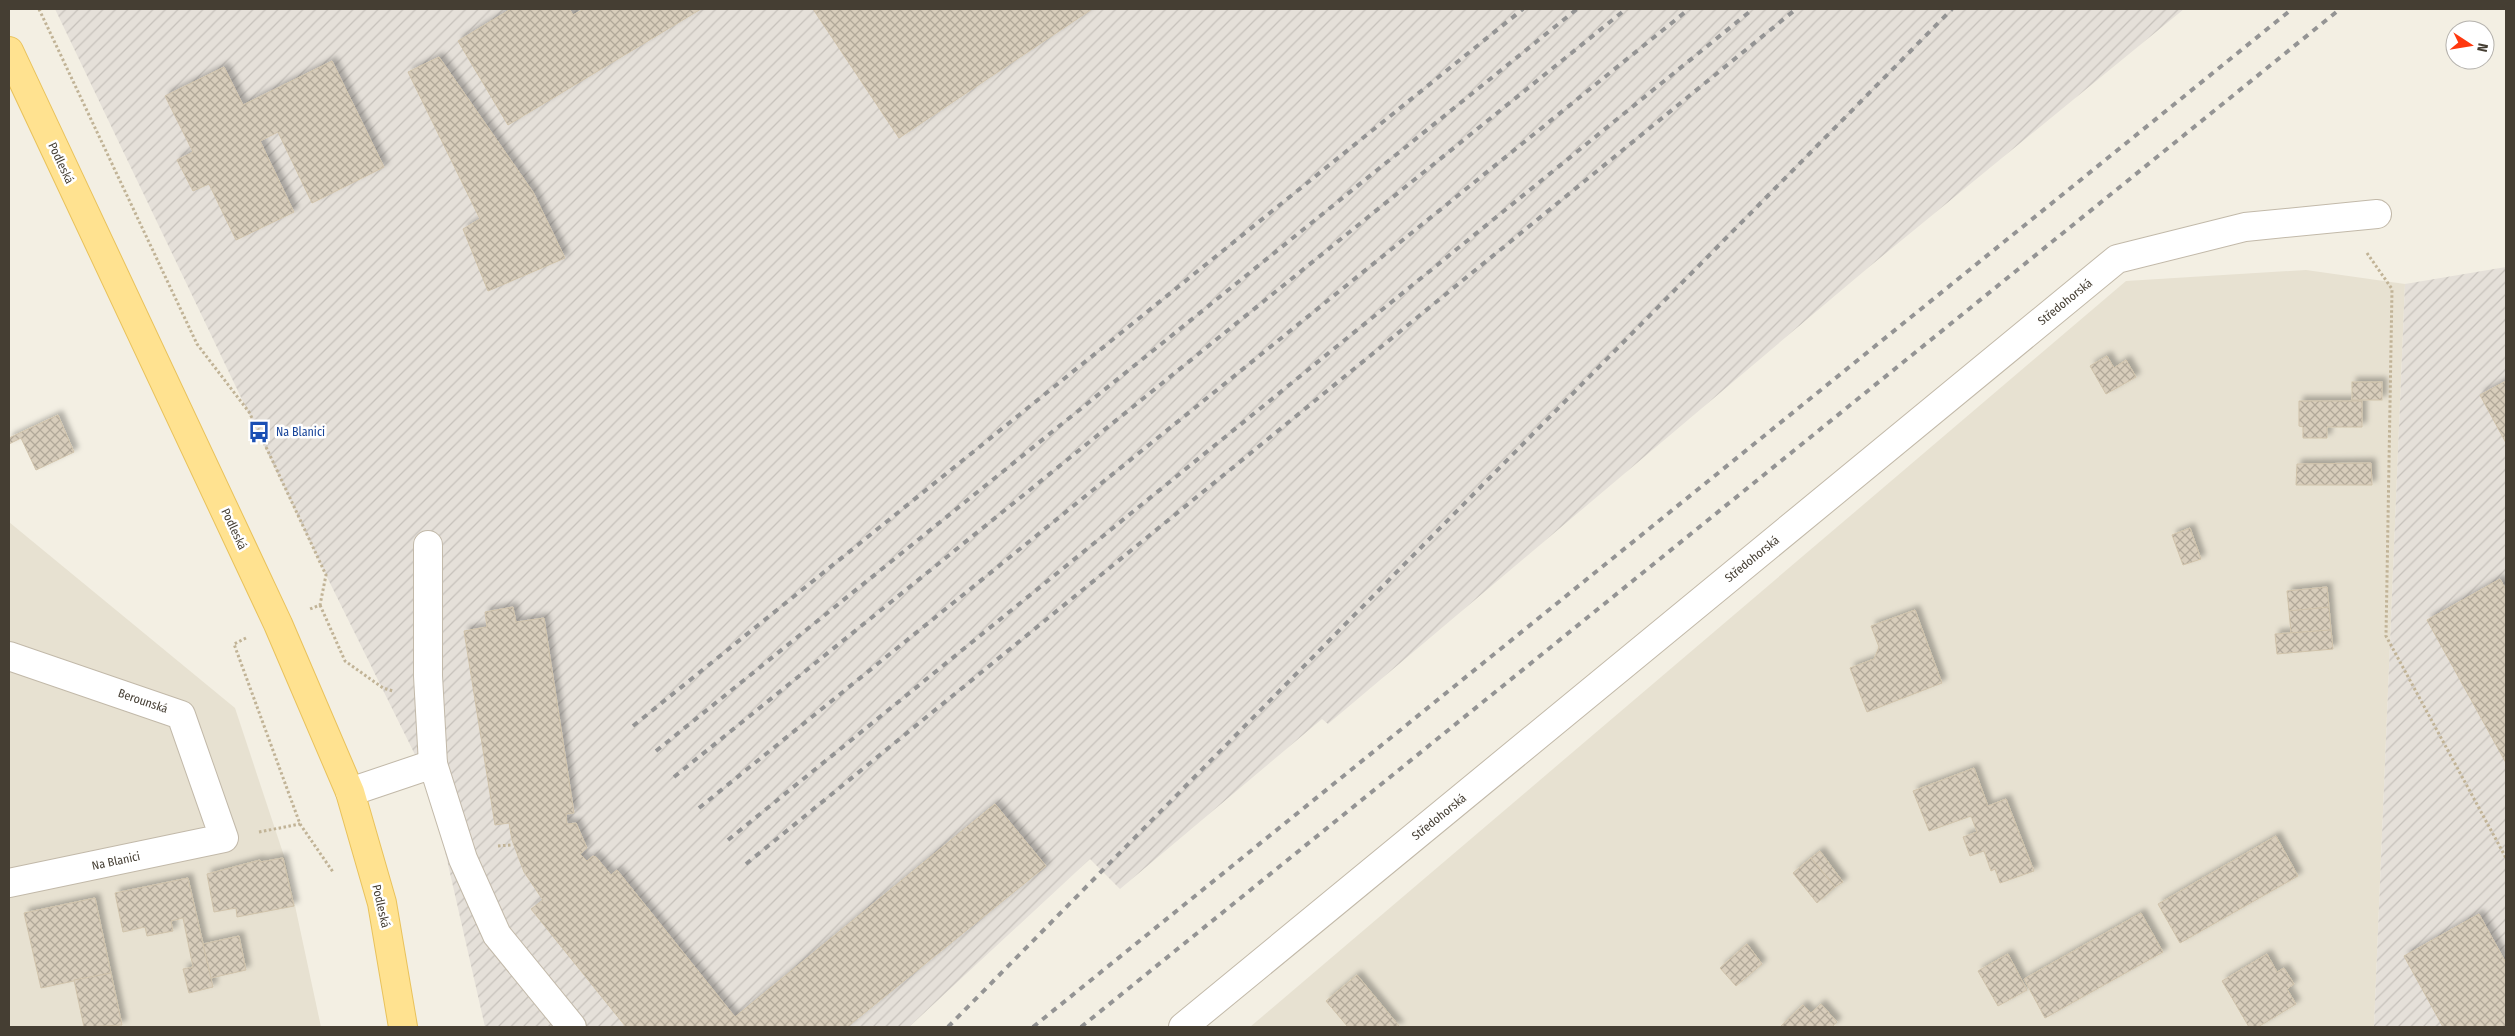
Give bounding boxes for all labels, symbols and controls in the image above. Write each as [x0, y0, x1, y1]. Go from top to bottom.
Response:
north arrow [2445, 20, 2495, 70]
text: N [2473, 42, 2491, 53]
street label: Podleská [45, 140, 77, 186]
street label: Středohorská [2035, 276, 2095, 328]
bus stop icon: Na Blanici [246, 419, 272, 445]
place label: Na Blanici [276, 425, 325, 439]
street label: Podleská [218, 506, 250, 552]
street label: Středohorská [1722, 533, 1782, 585]
street label: Berounská [116, 686, 170, 716]
street label: Středohorská [1409, 791, 1469, 843]
street label: Na Blanici [91, 849, 141, 873]
street label: Podleská [369, 883, 393, 929]

